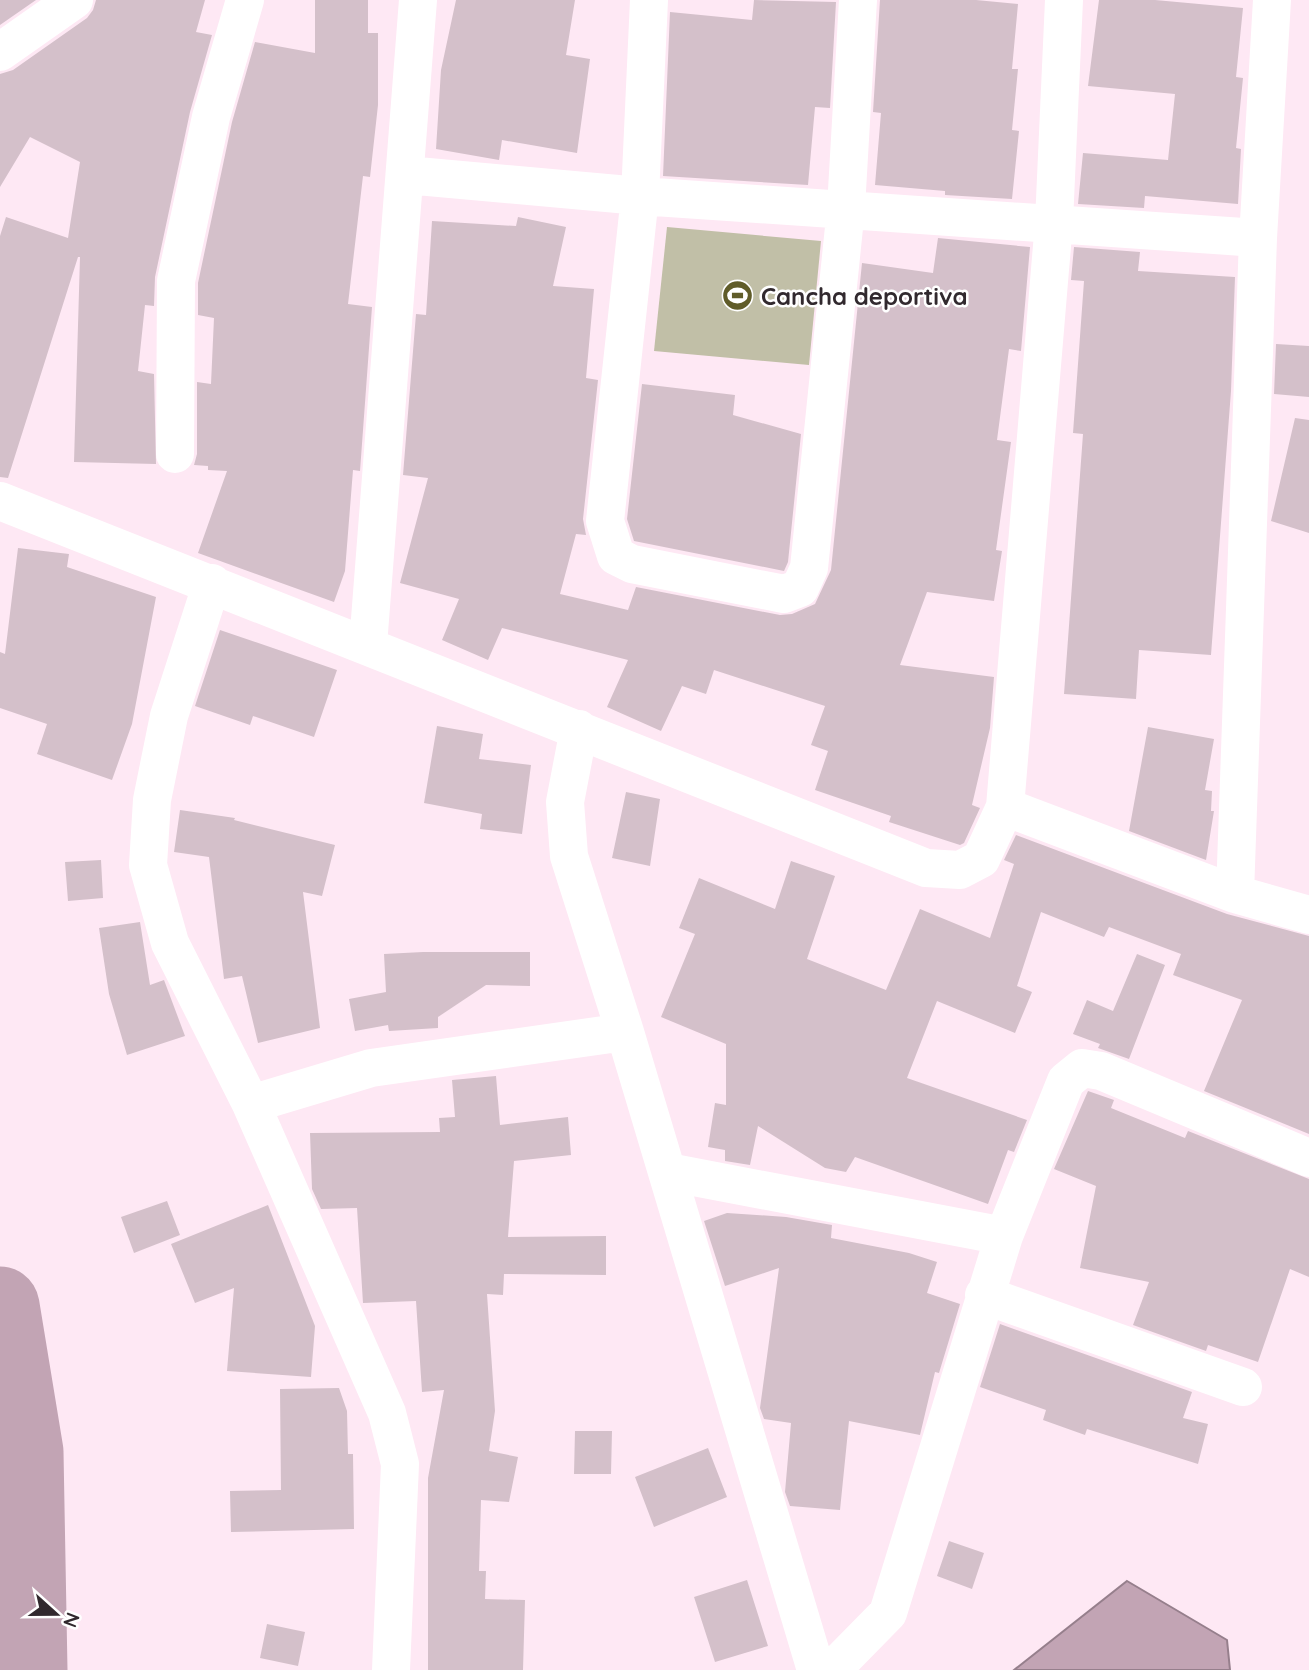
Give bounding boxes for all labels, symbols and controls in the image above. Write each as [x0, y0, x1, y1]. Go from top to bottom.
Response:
sports icon: Cancha deportiva [721, 279, 755, 313]
place label: Cancha deportiva [761, 281, 967, 311]
north arrow [21, 1579, 91, 1649]
text: N [58, 1609, 86, 1631]

